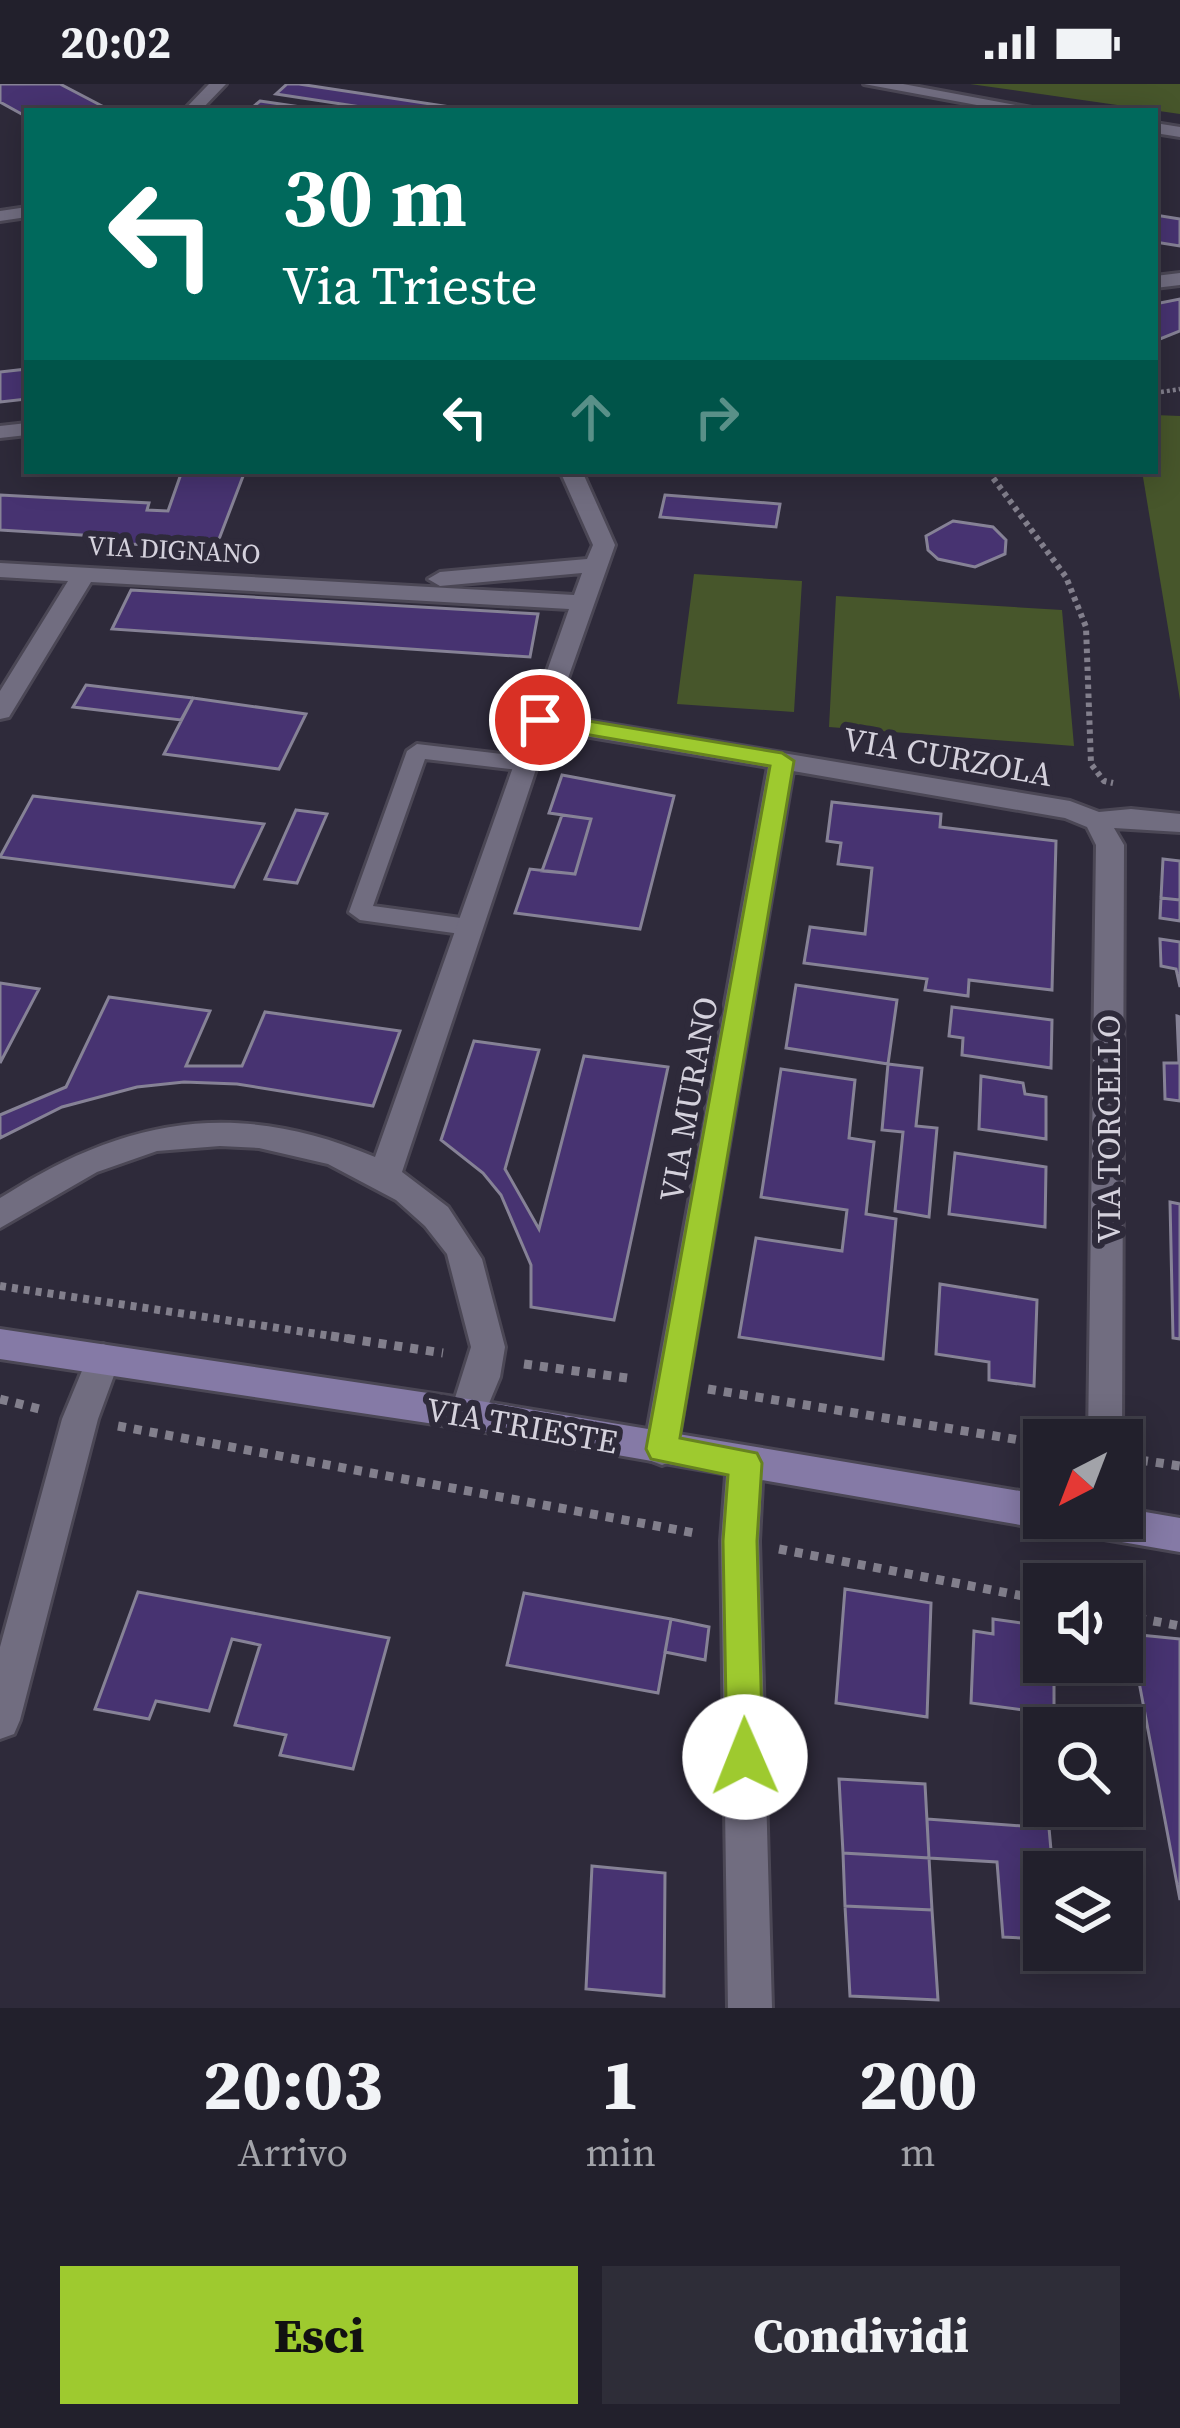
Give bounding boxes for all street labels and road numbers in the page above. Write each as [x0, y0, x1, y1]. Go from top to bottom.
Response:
street label: VIA DIGNANO [86, 526, 262, 573]
street label: VIA CURZOLA [840, 716, 1056, 797]
street label: VIA MURANO [648, 993, 729, 1205]
street label: VIA TORCELLO [1086, 1015, 1131, 1243]
street label: VIA TRIESTE [423, 1387, 621, 1464]

